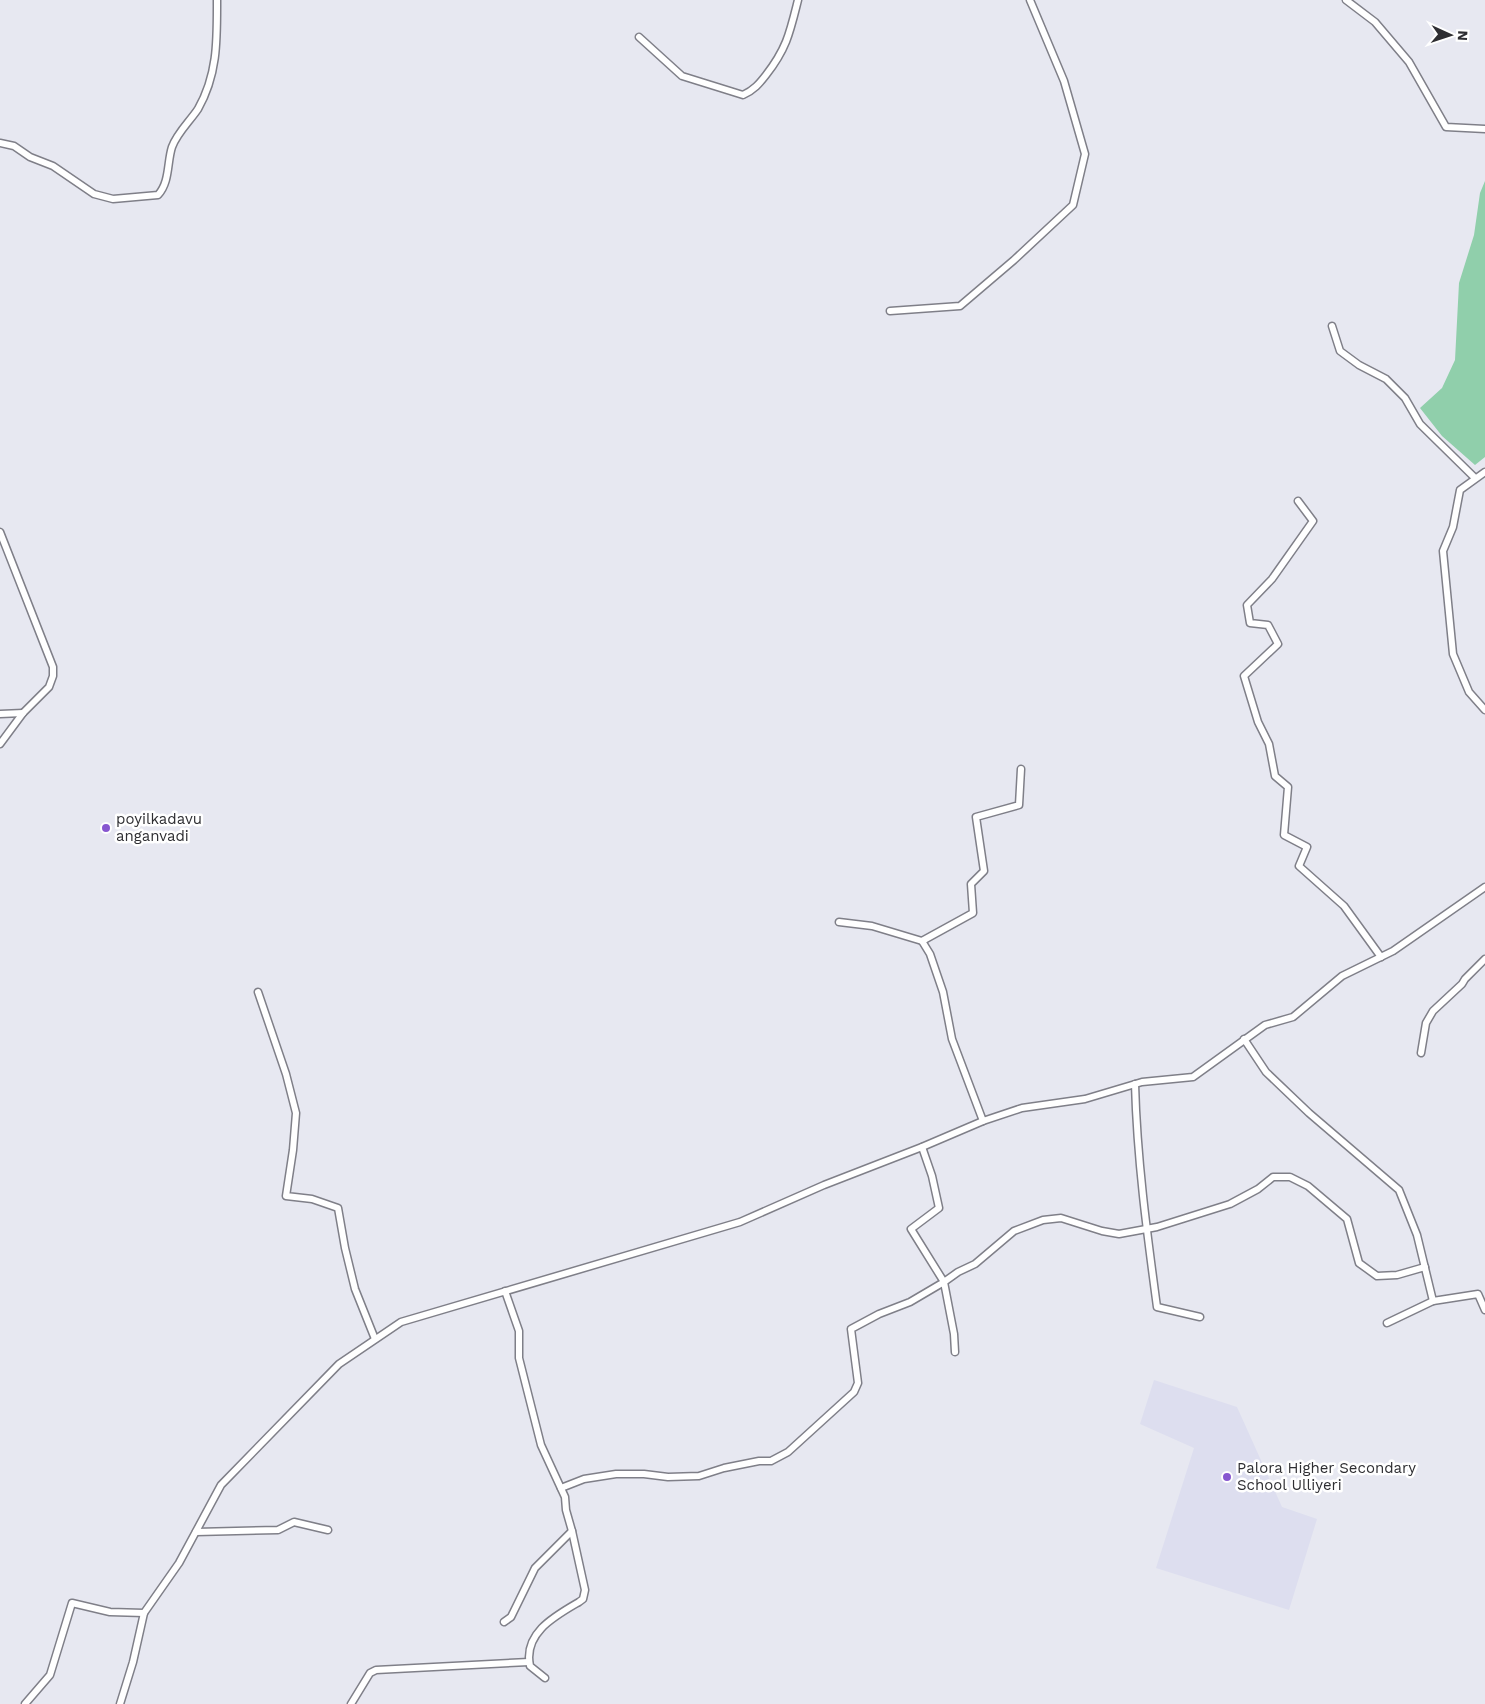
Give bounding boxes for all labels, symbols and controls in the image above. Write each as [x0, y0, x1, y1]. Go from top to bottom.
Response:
north arrow [1425, 10, 1475, 60]
text: N [1455, 30, 1471, 41]
place label: poyilkadavu anganvadi [116, 810, 202, 845]
marker: poyilkadavu anganvadi [100, 822, 112, 834]
place label: Palora Higher Secondary School Ulliyeri [1237, 1459, 1416, 1494]
marker: Palora Higher Secondary School Ulliyeri [1221, 1471, 1233, 1483]

